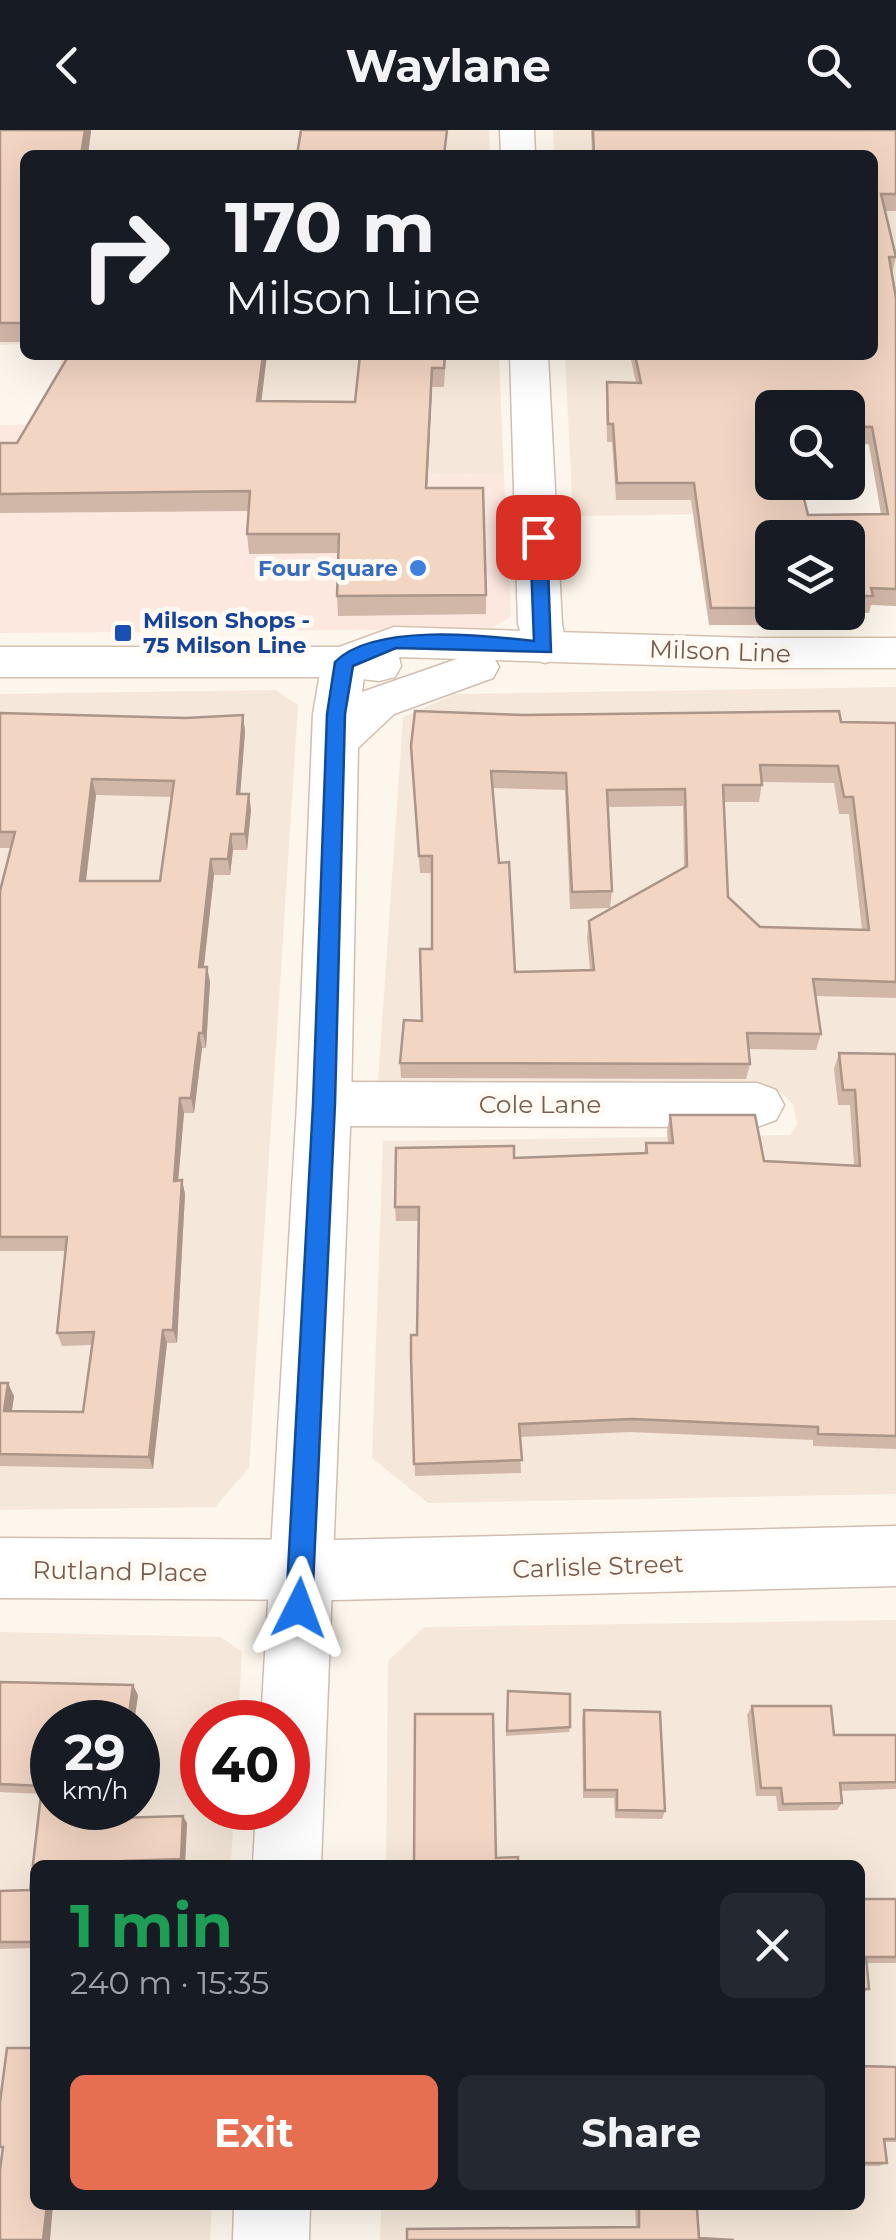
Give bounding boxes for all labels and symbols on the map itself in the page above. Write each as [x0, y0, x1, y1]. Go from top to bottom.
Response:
pin [496, 495, 581, 580]
place label: Four Square [258, 555, 398, 582]
marker: Four Square [407, 557, 429, 579]
place label: Milson Shops - 75 Milson Line [143, 607, 310, 659]
marker: Milson Shops - 75 Milson Line [112, 622, 134, 644]
street label: Milson Line [648, 634, 792, 668]
street label: Cole Lane [479, 1089, 601, 1119]
street label: Carlisle Street [512, 1548, 684, 1584]
street label: Rutland Place [32, 1554, 208, 1588]
position arrow [247, 1556, 351, 1660]
speed limit sign: 40 [180, 1700, 310, 1830]

